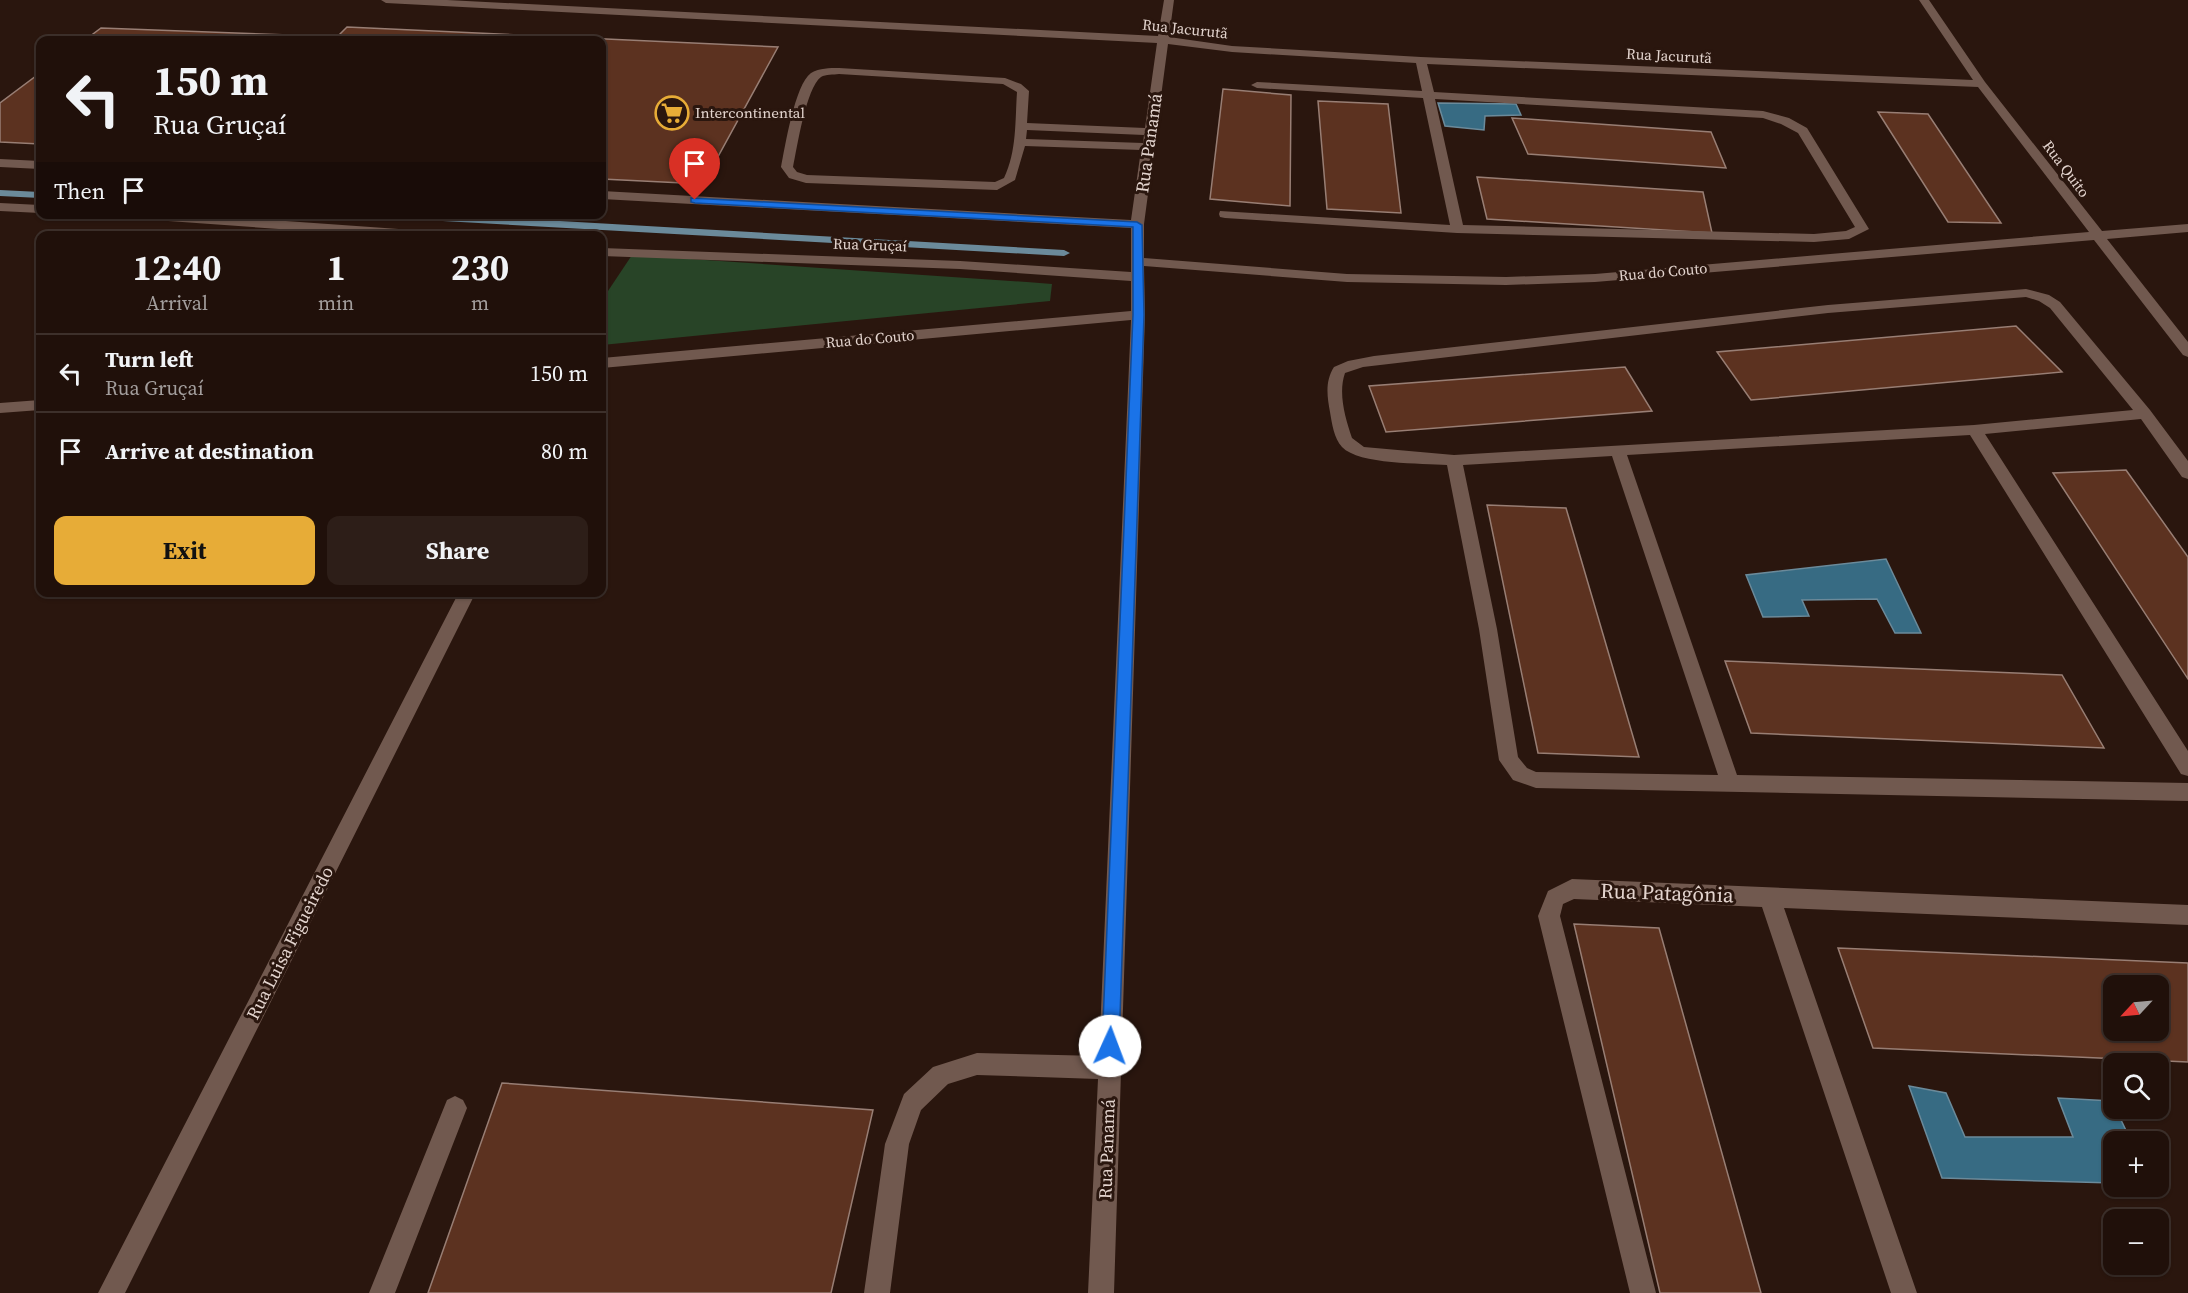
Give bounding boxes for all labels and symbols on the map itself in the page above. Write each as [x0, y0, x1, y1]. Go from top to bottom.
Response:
street label: Rua Jacurutã [1141, 14, 1229, 43]
street label: Rua Jacurutã [1626, 43, 1713, 68]
street label: Rua Panamá [1129, 91, 1168, 194]
supermarket icon: Intercontinental [654, 95, 690, 131]
place label: Intercontinental [695, 102, 805, 123]
street label: Rua Quito [2038, 136, 2095, 202]
pin [669, 138, 720, 200]
street label: Rua Gruçaí [833, 233, 908, 256]
street label: Rua do Couto [1618, 257, 1708, 286]
street label: Rua do Couto [825, 324, 915, 353]
street label: Rua Luisa Figueiredo [240, 862, 339, 1024]
street label: Rua Patagônia [1600, 876, 1735, 909]
north arrow [2103, 975, 2169, 1041]
position arrow [1078, 1014, 1142, 1078]
street label: Rua Panamá [1092, 1098, 1121, 1200]

